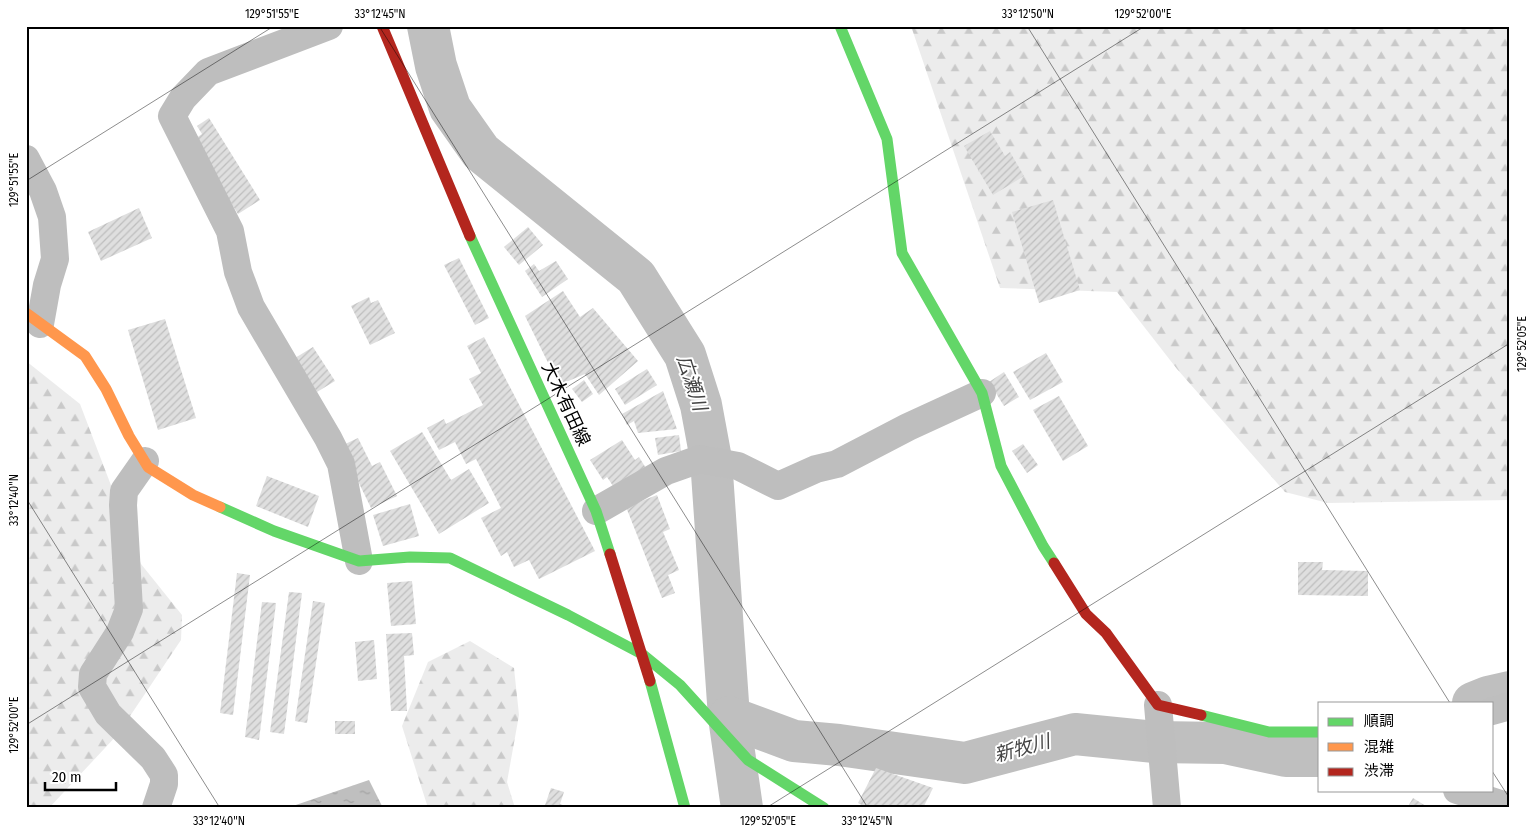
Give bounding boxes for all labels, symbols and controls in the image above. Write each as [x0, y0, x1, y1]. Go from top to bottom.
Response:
text: 129°51'55"E [245, 7, 299, 21]
text: 33°12'45"N [354, 7, 406, 21]
text: 33°12'50"N [1002, 7, 1054, 21]
text: 129°52'00"E [1115, 7, 1172, 21]
text: 129°51'55"E [7, 153, 21, 207]
text: 129°52'05"E [1515, 316, 1529, 372]
water label: 広瀬川 [672, 352, 712, 416]
street label: 大木有田線 [537, 359, 595, 449]
text: 33°12'40"N [7, 474, 21, 526]
text: 129°52'00"E [7, 696, 21, 753]
legend [1318, 702, 1494, 792]
text: 順調 [1364, 712, 1394, 730]
water label: 新牧川 [991, 729, 1054, 766]
text: 混雑 [1364, 738, 1394, 756]
scale bar [45, 759, 116, 791]
text: 渋滞 [1364, 762, 1394, 780]
text: 20 m [52, 768, 82, 786]
text: 33°12'40"N [193, 814, 245, 828]
text: 129°52'05"E [740, 814, 796, 828]
text: 33°12'45"N [841, 814, 893, 828]

